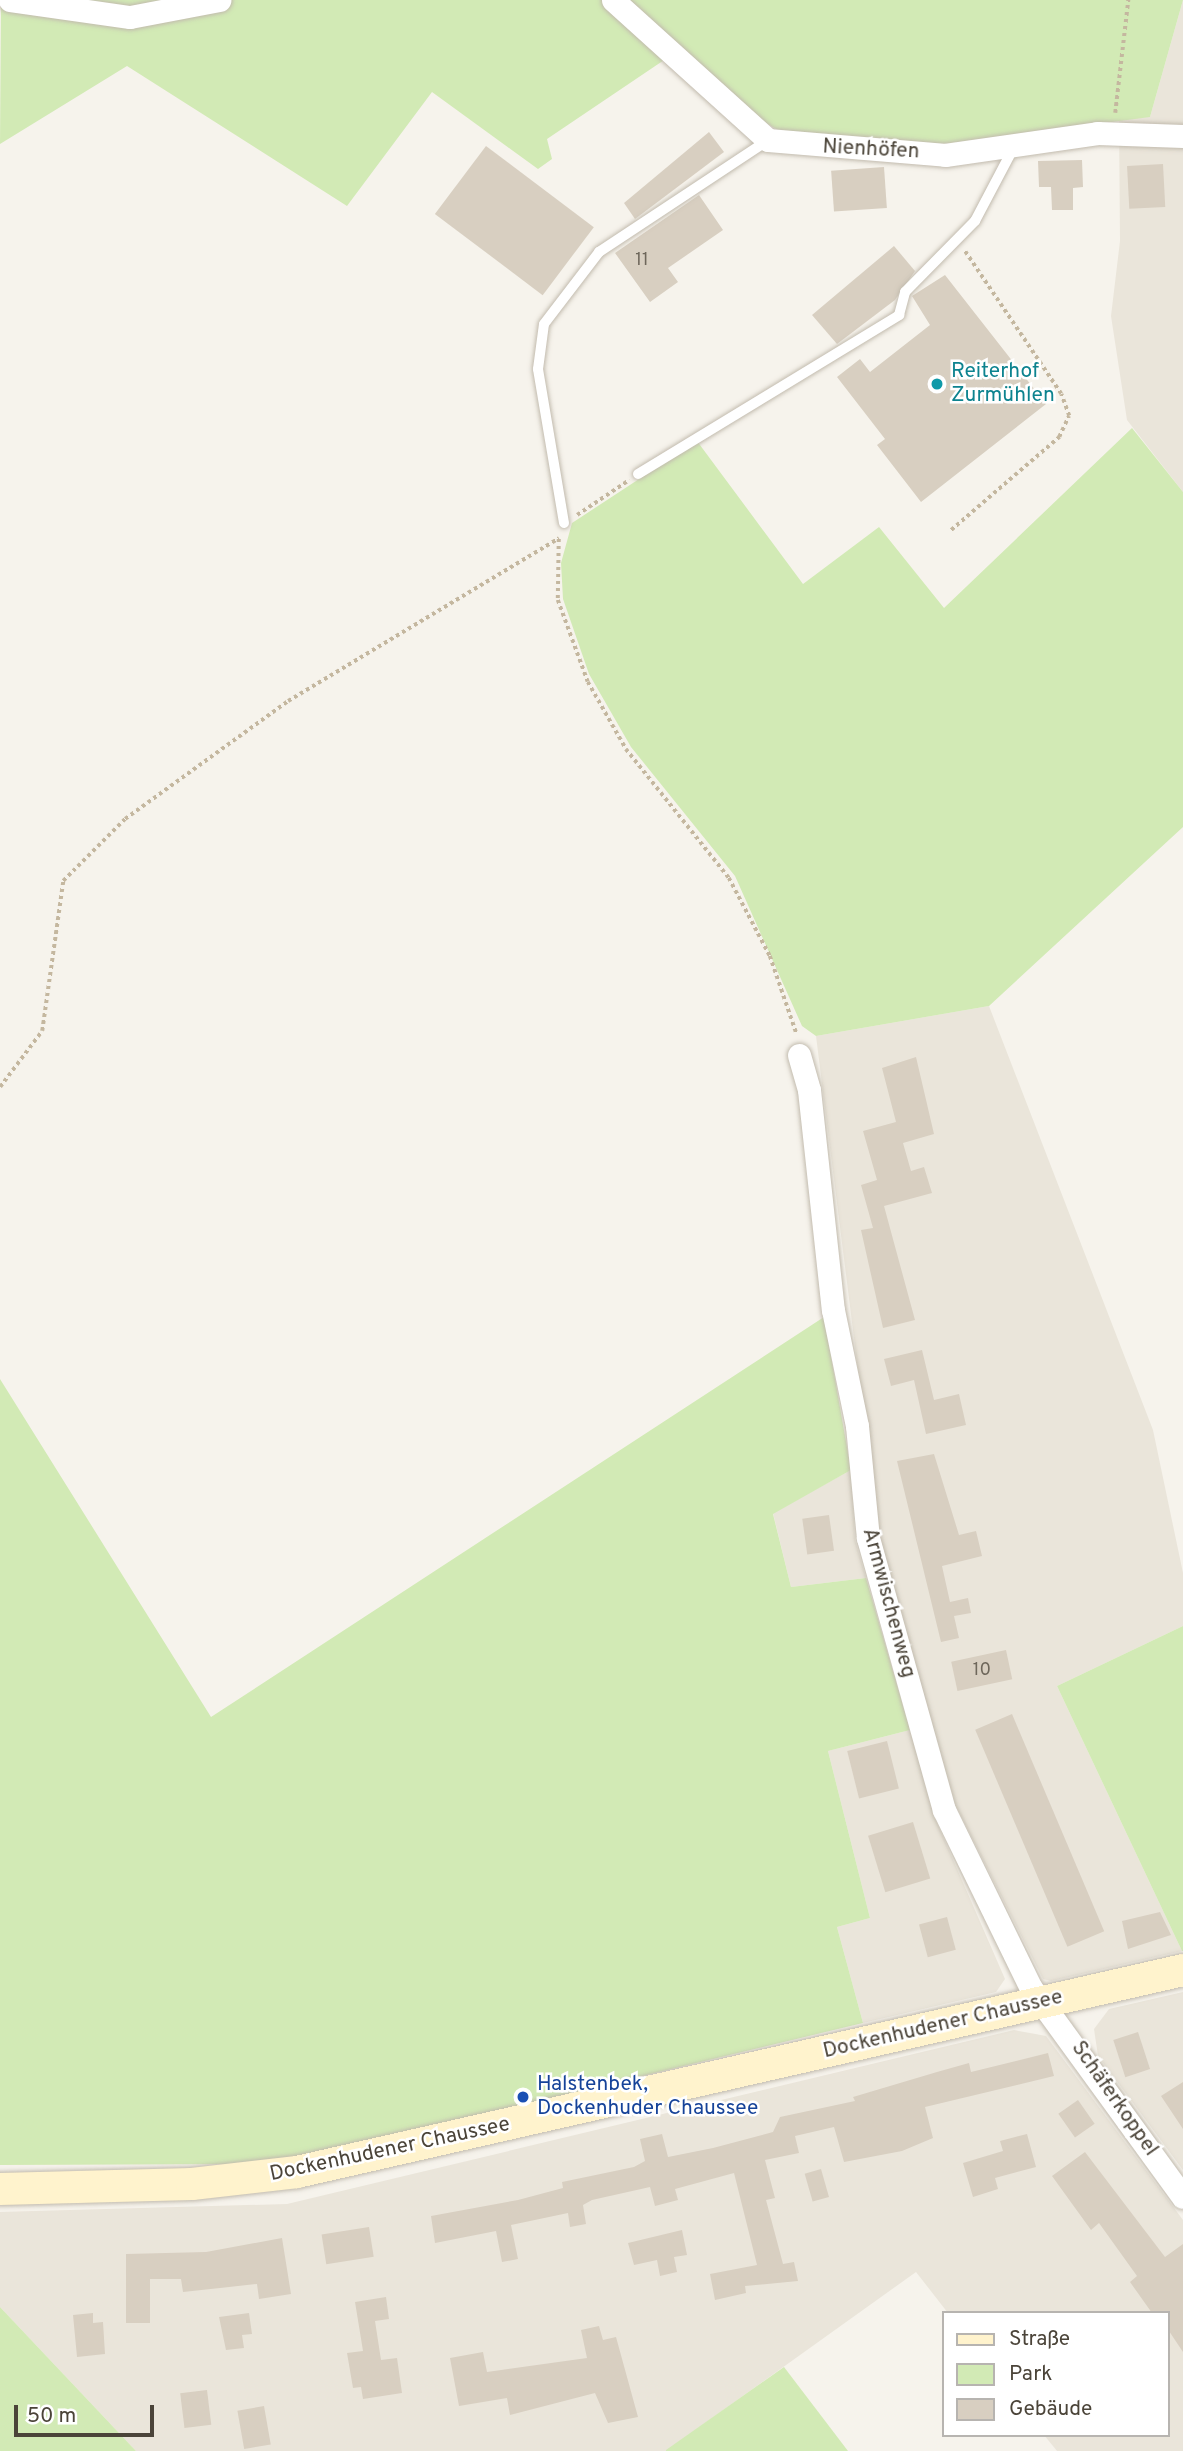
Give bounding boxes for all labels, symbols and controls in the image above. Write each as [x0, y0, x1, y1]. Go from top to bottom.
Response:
street label: Nienhöfen [822, 135, 920, 165]
house number: 11 [635, 250, 649, 272]
place label: Reiterhof Zurmühlen [951, 359, 1055, 409]
marker: Reiterhof Zurmühlen [929, 376, 945, 392]
street label: Armwischenweg [856, 1525, 920, 1681]
house number: 10 [973, 1660, 991, 1682]
street label: Dockenhudener Chaussee [821, 1985, 1065, 2065]
street label: Schäferkoppel [1065, 2037, 1163, 2161]
place label: Halstenbek, Dockenhuder Chaussee [537, 2072, 758, 2122]
marker: Halstenbek, Dockenhuder Chaussee [515, 2089, 531, 2105]
street label: Dockenhudener Chaussee [268, 2112, 512, 2188]
legend [942, 2311, 1169, 2437]
text: Straße [1009, 2326, 1070, 2353]
text: Park [1009, 2361, 1052, 2388]
scale bar [18, 2392, 158, 2436]
text: Gebäude [1009, 2396, 1092, 2423]
text: 50 m [27, 2403, 76, 2430]

